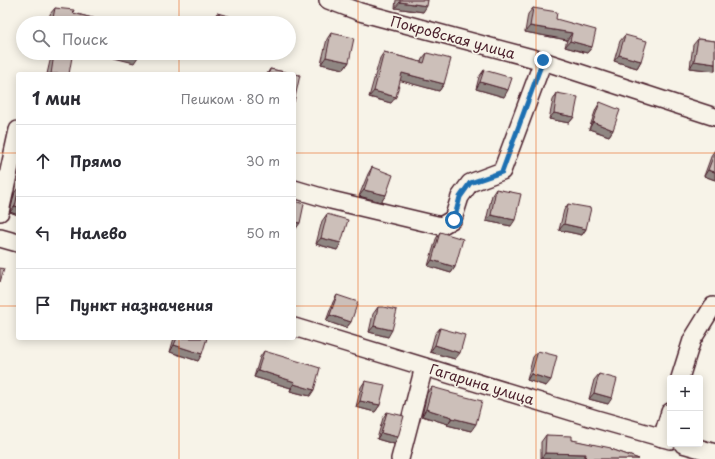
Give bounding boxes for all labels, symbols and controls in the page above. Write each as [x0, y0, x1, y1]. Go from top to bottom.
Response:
street label: Покровская улица [388, 10, 518, 64]
search box [16, 16, 296, 60]
icon: search [30, 27, 52, 49]
text: Поиск [62, 27, 108, 50]
route end [534, 51, 552, 69]
text: 1 мин [32, 85, 81, 111]
text: Пешком · 80 m [181, 89, 280, 108]
text: Прямо [70, 149, 121, 172]
icon: ahead [32, 150, 54, 172]
text: 30 m [246, 151, 280, 170]
route start [445, 211, 463, 229]
text: Налево [70, 221, 127, 244]
icon: left [32, 222, 54, 244]
text: 50 m [246, 223, 280, 242]
text: Пункт назначения [70, 293, 213, 316]
icon: arrive [32, 294, 54, 316]
street label: Гагарина улица [427, 358, 537, 410]
map controls [667, 375, 703, 447]
button: + [667, 375, 703, 411]
button: − [667, 411, 703, 447]

